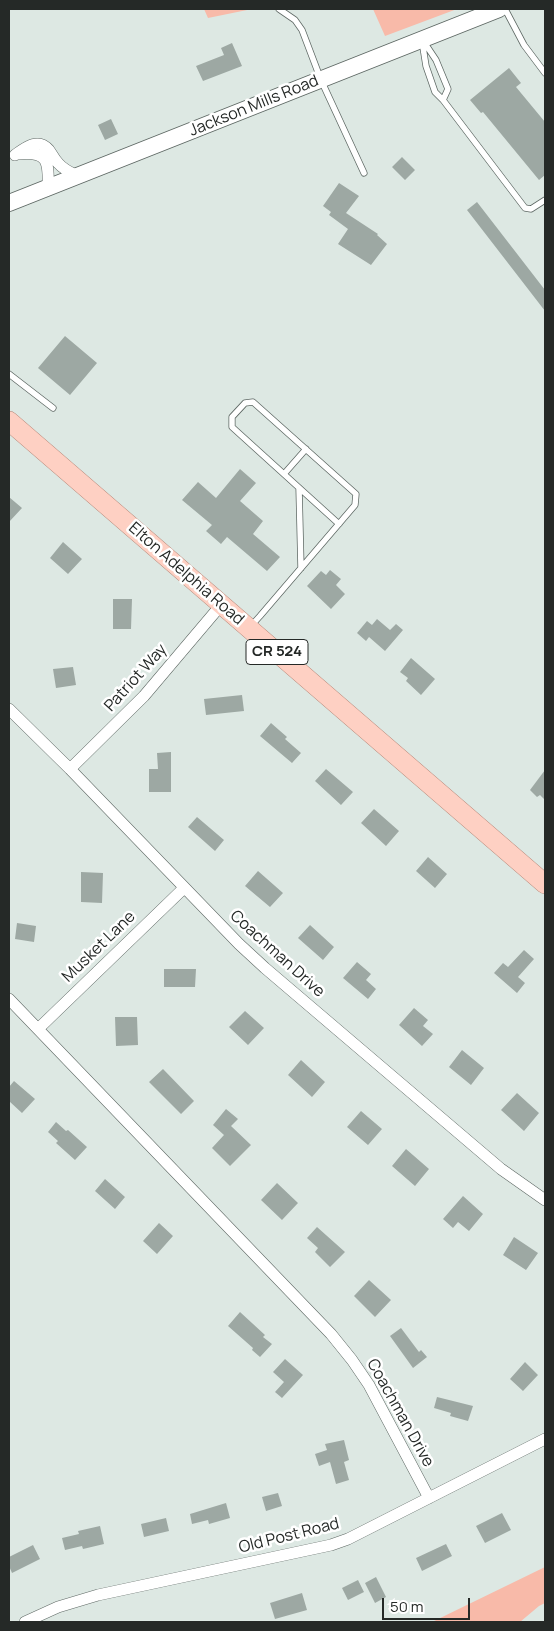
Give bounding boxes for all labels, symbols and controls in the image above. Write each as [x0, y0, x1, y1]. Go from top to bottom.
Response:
street label: Jackson Mills Road [187, 71, 321, 141]
street label: Elton Adelphia Road [124, 519, 248, 629]
street label: Patriot Way [101, 640, 171, 716]
road number: CR 524 [246, 640, 308, 664]
street label: Coachman Drive [226, 906, 328, 1002]
street label: Musket Lane [59, 907, 139, 987]
street label: Coachman Drive [362, 1356, 438, 1470]
street label: Old Post Road [237, 1514, 341, 1558]
scale bar [384, 1588, 472, 1620]
text: 50 m [390, 1596, 424, 1617]

